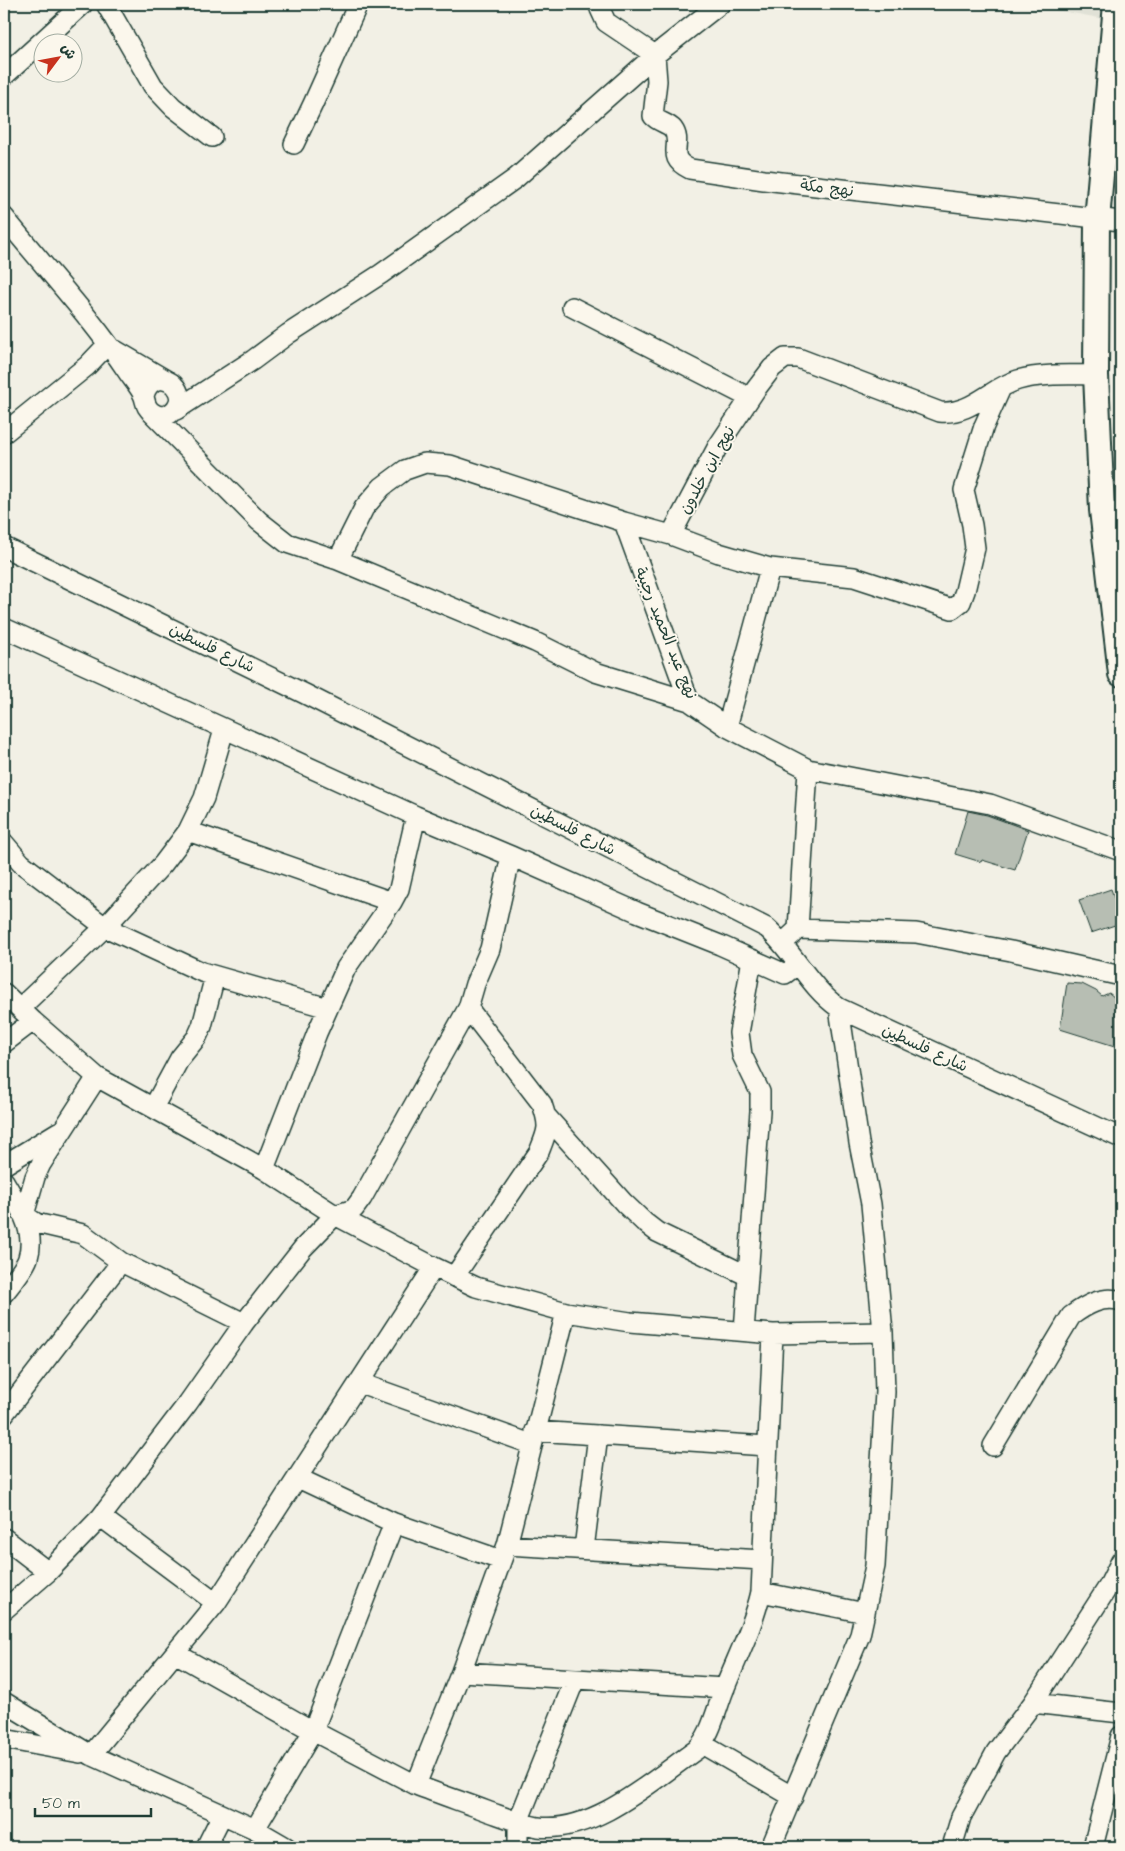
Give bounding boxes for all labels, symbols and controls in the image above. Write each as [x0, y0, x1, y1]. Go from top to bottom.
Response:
north arrow [32, 32, 82, 82]
text: ش [56, 40, 81, 63]
street label: نهج مكة [799, 174, 855, 202]
street label: نهج ابن خلدون [674, 422, 740, 518]
street label: نهج عبد الحميد رجيبة [629, 564, 703, 702]
street label: شارع فلسطين [166, 618, 258, 678]
street label: شارع فلسطين [527, 799, 619, 861]
street label: شارع فلسطين [878, 1018, 972, 1078]
scale bar [35, 1786, 151, 1818]
text: 50 m [42, 1793, 80, 1814]

